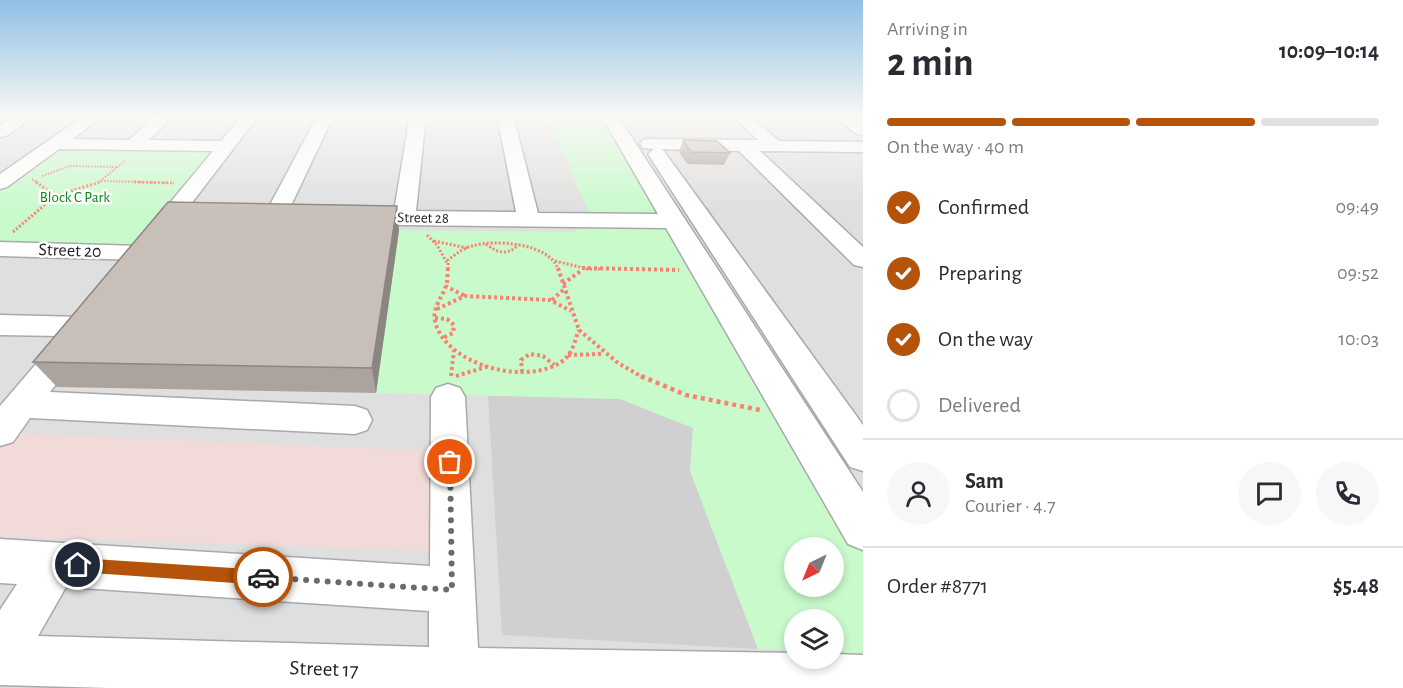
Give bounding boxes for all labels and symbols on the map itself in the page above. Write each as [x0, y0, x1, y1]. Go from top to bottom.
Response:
park label: Block C Park [40, 190, 110, 205]
street label: Street 28 [397, 210, 449, 226]
street label: Street 20 [38, 241, 102, 261]
pin [424, 436, 475, 487]
north arrow [784, 537, 844, 597]
pin [52, 539, 103, 590]
courier [233, 547, 293, 607]
street label: Street 17 [289, 657, 359, 681]

